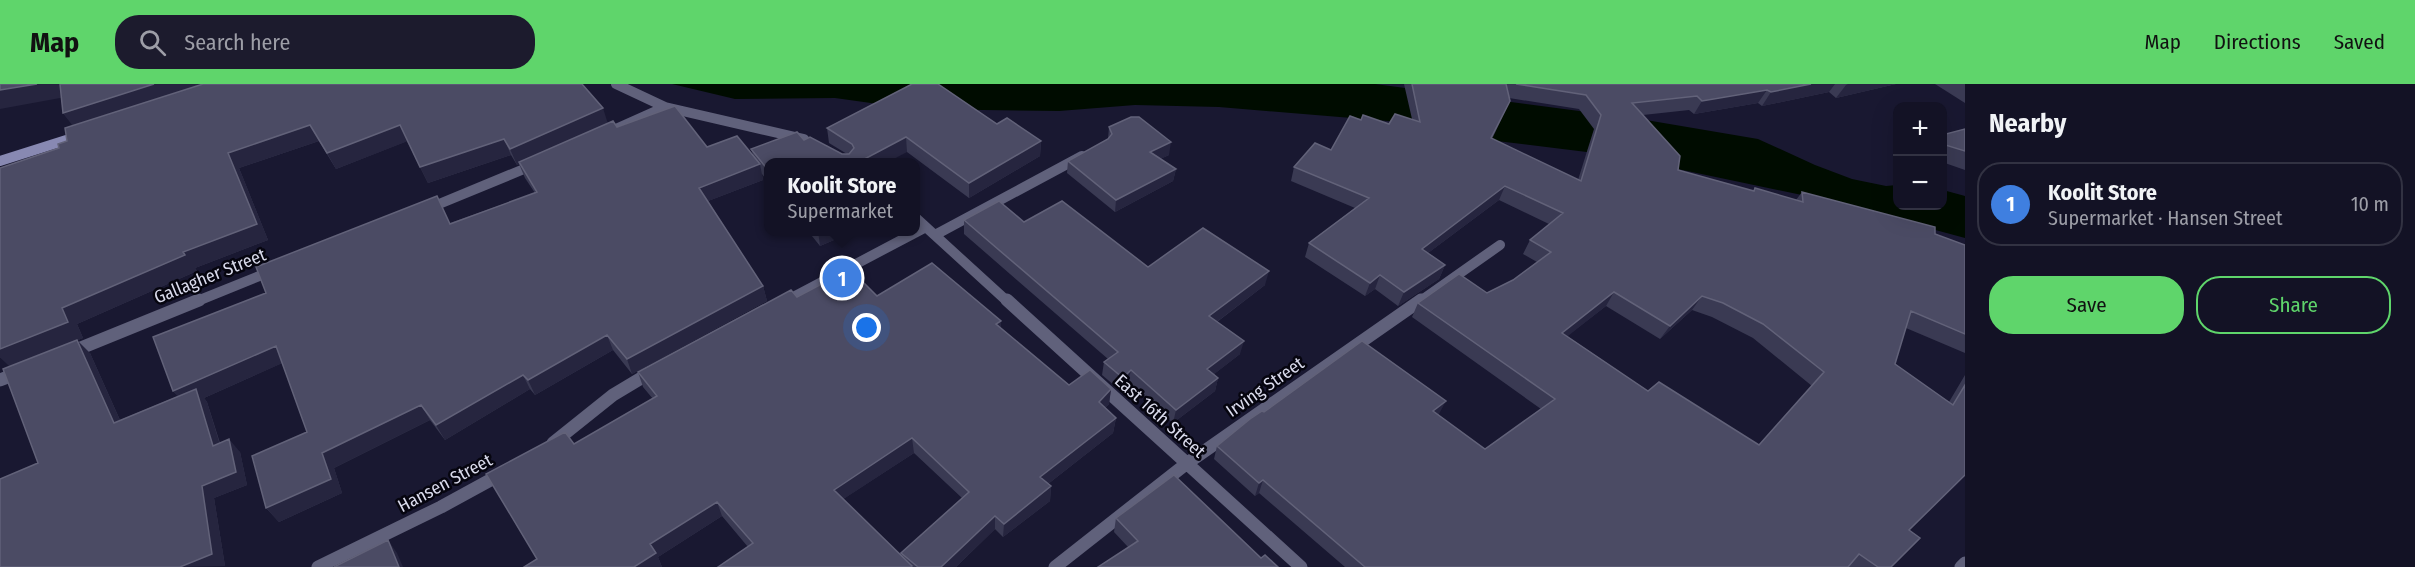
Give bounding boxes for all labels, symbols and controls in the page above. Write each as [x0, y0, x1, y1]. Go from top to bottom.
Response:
search box [115, 15, 535, 69]
text: Map [30, 26, 79, 59]
icon: search [136, 26, 169, 59]
text: Search here [184, 29, 290, 56]
text: Map [2144, 29, 2181, 55]
text: Directions [2214, 29, 2301, 55]
text: Saved [2334, 29, 2385, 55]
map controls [1893, 102, 1947, 210]
button: + [1893, 102, 1947, 156]
text: Nearby [1989, 108, 2066, 139]
button: − [1893, 156, 1947, 210]
popup [764, 158, 920, 236]
text: Koolit Store [787, 172, 897, 199]
text: Koolit Store [2048, 179, 2157, 206]
text: 1 [2006, 192, 2015, 216]
text: 10 m [2351, 192, 2389, 216]
text: Supermarket [787, 199, 893, 223]
text: Supermarket · Hansen Street [2048, 206, 2283, 230]
street label: Gallagher Street [151, 244, 269, 308]
pin: 1 [822, 256, 862, 300]
button: Save [1989, 276, 2184, 334]
button: Share [2196, 276, 2391, 334]
your location [852, 313, 881, 342]
street label: Irving Street [1222, 352, 1308, 422]
street label: East 16th Street [1110, 370, 1210, 463]
street label: Hansen Street [394, 449, 496, 517]

